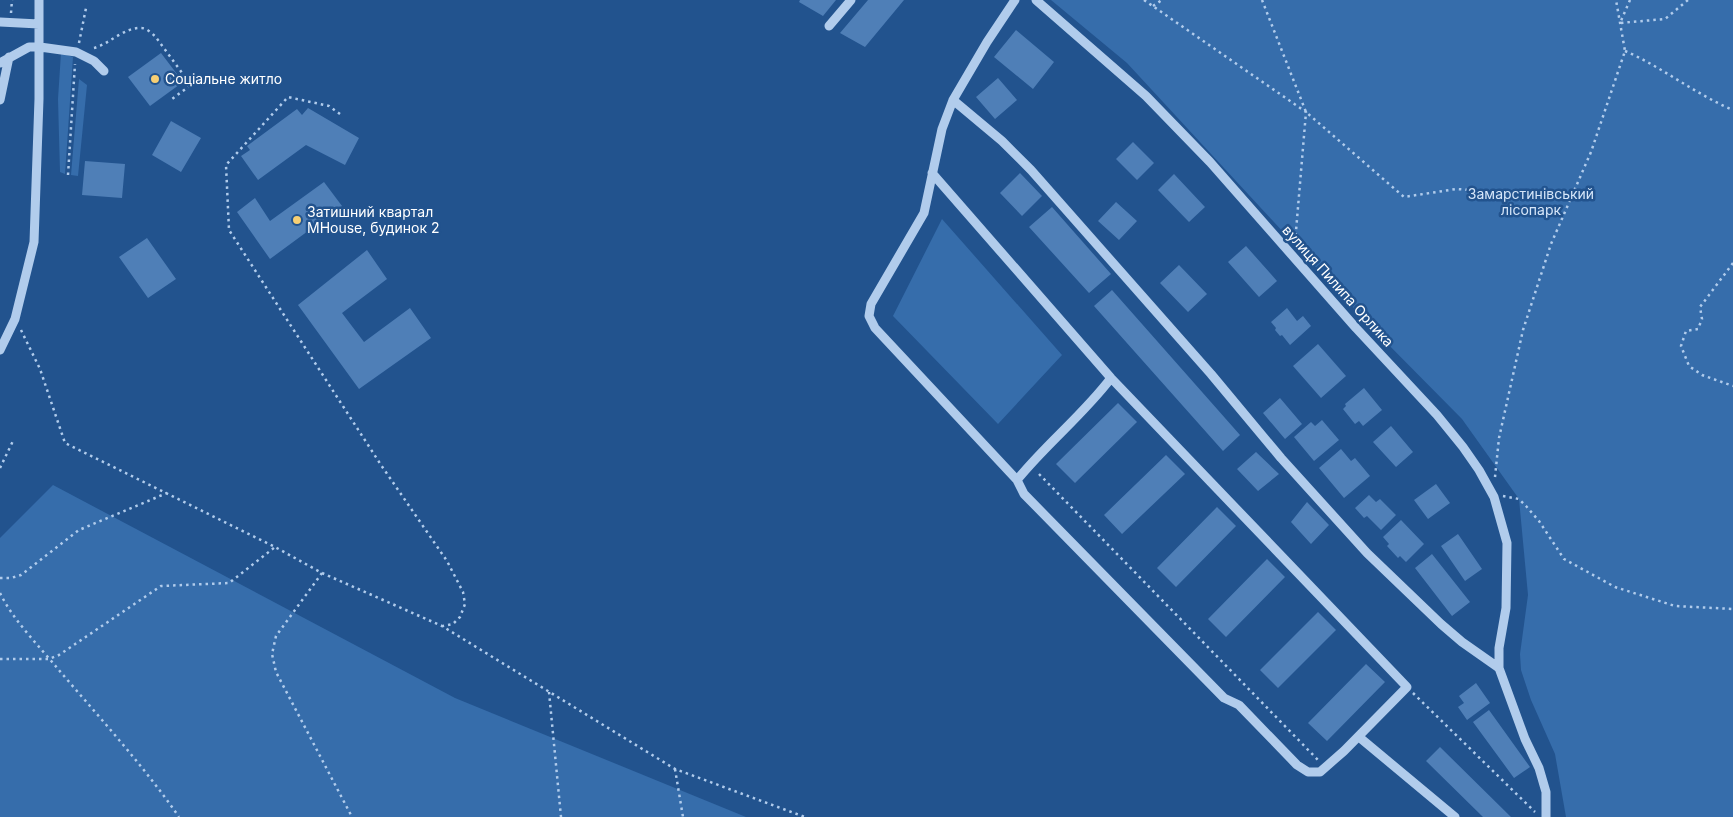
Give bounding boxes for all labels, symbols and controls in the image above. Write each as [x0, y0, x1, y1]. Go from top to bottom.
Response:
place label: Соціальне житло [165, 70, 282, 87]
marker: Соціальне житло [149, 73, 161, 85]
park label: Замарстинівський лісопарк [1468, 185, 1594, 218]
place label: Затишний квартал MHouse, будинок 2 [307, 203, 440, 236]
marker: Затишний квартал MHouse, будинок 2 [291, 214, 303, 226]
street label: вулиця Пилипа Орлика [1279, 221, 1397, 350]

